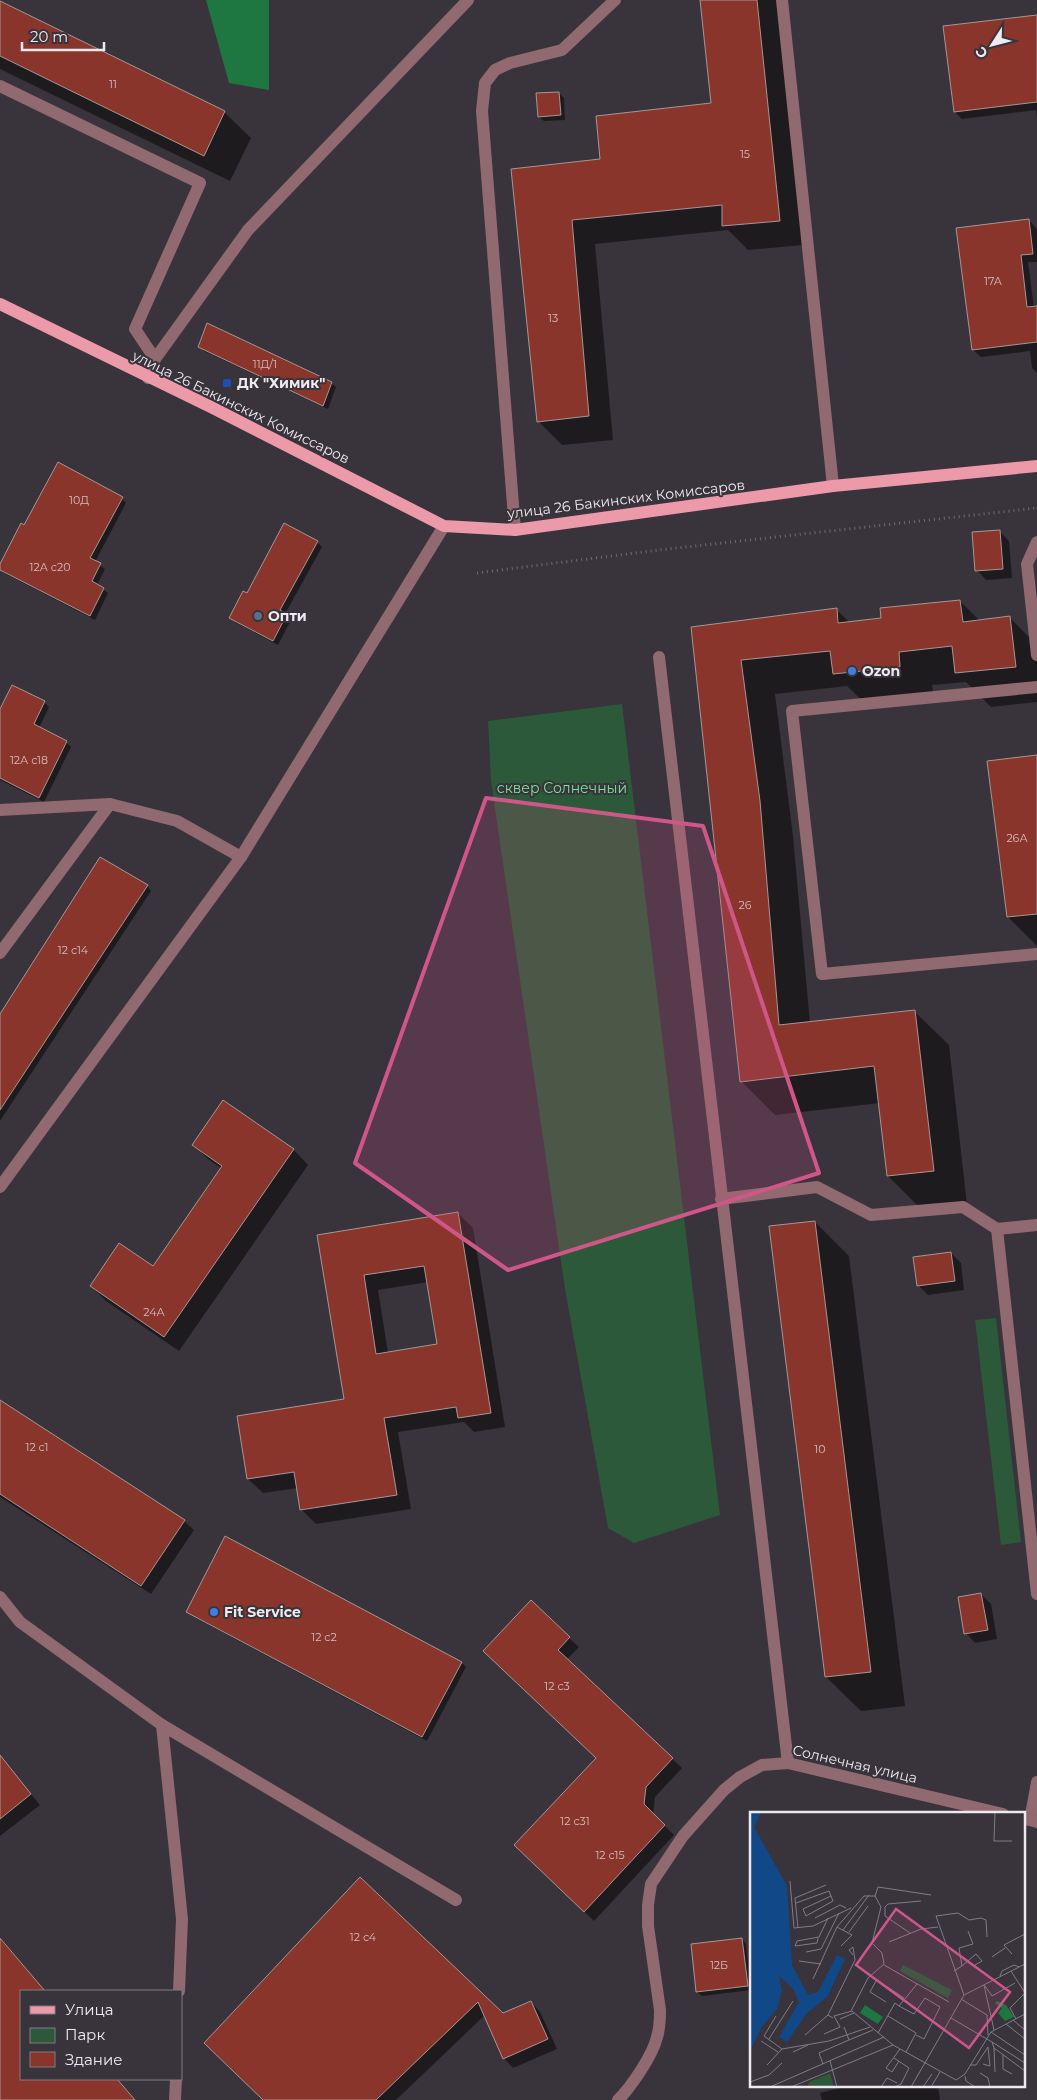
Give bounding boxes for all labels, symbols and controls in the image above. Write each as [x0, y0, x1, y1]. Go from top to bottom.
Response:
scale bar [22, 20, 105, 52]
north arrow [967, 20, 1017, 70]
text: 20 m [30, 27, 68, 46]
text: С [971, 43, 992, 62]
house number: 11 [109, 77, 117, 91]
house number: 15 [740, 147, 750, 161]
house number: 17А [984, 274, 1003, 288]
house number: 13 [548, 311, 558, 325]
street label: улица 26 Бакинских Комиссаров [129, 346, 353, 468]
house number: 11Д/1 [253, 357, 277, 371]
place label: ДК "Химик" [237, 374, 325, 392]
marker: ДК "Химик" [221, 377, 233, 389]
street label: улица 26 Бакинских Комиссаров [505, 475, 746, 523]
house number: 10Д [69, 493, 89, 507]
house number: 12А с20 [30, 560, 70, 574]
place label: Опти [268, 607, 307, 625]
marker: Опти [252, 610, 264, 622]
place label: Ozon [862, 662, 900, 680]
marker: Ozon [846, 665, 858, 677]
house number: 12А с18 [10, 753, 48, 767]
park label: сквер Солнечный [497, 779, 627, 797]
house number: 26А [1006, 831, 1028, 845]
house number: 26 [739, 898, 752, 912]
house number: 12 с14 [58, 943, 89, 957]
house number: 24А [143, 1305, 166, 1319]
house number: 12 с1 [25, 1440, 49, 1454]
house number: 10 [814, 1442, 826, 1456]
place label: Fit Service [224, 1603, 301, 1621]
marker: Fit Service [208, 1606, 220, 1618]
house number: 12 с2 [311, 1630, 337, 1644]
house number: 12 с3 [544, 1679, 570, 1693]
street label: Солнечная улица [791, 1741, 919, 1787]
inset map [750, 1812, 1024, 2088]
house number: 12 с31 [560, 1814, 590, 1828]
house number: 12 с15 [595, 1848, 625, 1862]
house number: 12 с4 [350, 1930, 377, 1944]
house number: 12Б [710, 1958, 728, 1972]
legend [20, 1990, 182, 2080]
text: Улица [65, 2000, 113, 2019]
text: Парк [65, 2025, 105, 2044]
text: Здание [65, 2050, 123, 2069]

